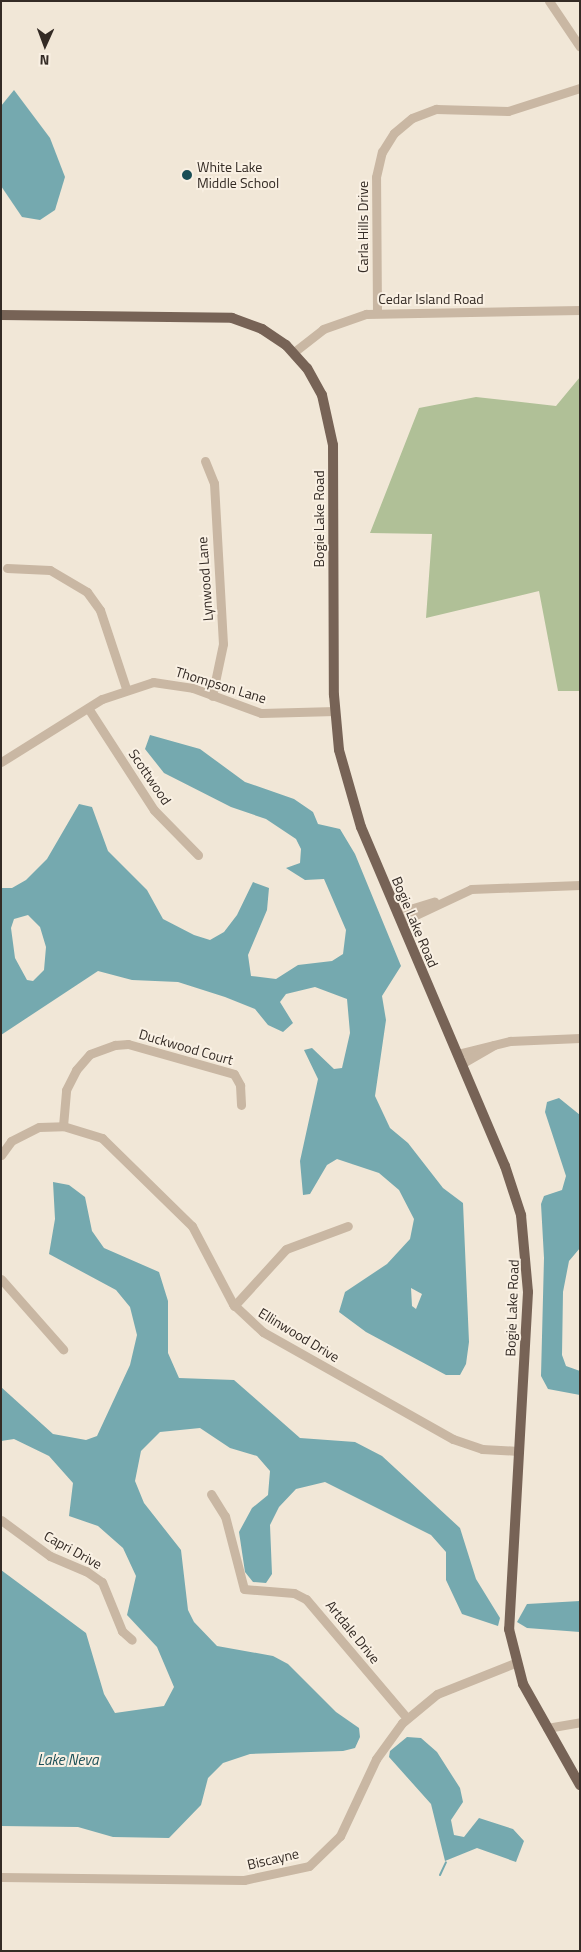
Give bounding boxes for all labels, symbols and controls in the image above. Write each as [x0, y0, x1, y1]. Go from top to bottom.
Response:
north arrow [20, 20, 70, 70]
text: N [39, 50, 50, 71]
place label: White Lake Middle School [197, 159, 279, 192]
marker: White Lake Middle School [181, 169, 193, 181]
street label: Carla Hills Drive [355, 181, 371, 273]
street label: Cedar Island Road [378, 291, 484, 307]
street label: Bogie Lake Road [311, 470, 327, 568]
street label: Lynwood Lane [194, 536, 216, 622]
street label: Thompson Lane [174, 663, 268, 707]
street label: Scottwood [125, 746, 175, 808]
street label: Bogie Lake Road [388, 874, 442, 970]
street label: Duckwood Court [137, 1026, 235, 1068]
street label: Bogie Lake Road [502, 1259, 522, 1357]
street label: Ellinwood Drive [256, 1304, 342, 1366]
street label: Capri Drive [41, 1527, 105, 1573]
street label: Artdale Drive [322, 1597, 384, 1667]
water label: Lake Neva [38, 1751, 98, 1769]
street label: Biscayne [245, 1845, 301, 1873]

